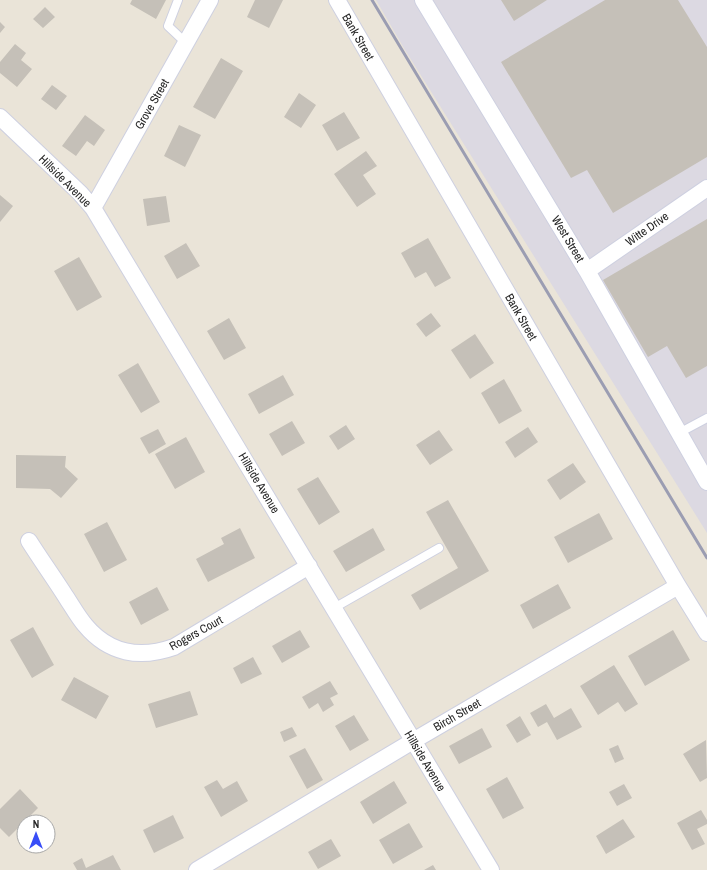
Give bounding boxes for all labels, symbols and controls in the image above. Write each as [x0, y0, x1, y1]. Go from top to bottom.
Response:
street label: Bank Street [338, 11, 378, 63]
street label: Grove Street [131, 76, 173, 132]
street label: Hillside Avenue [35, 151, 95, 211]
street label: Witte Drive [622, 208, 672, 250]
street label: West Street [548, 213, 588, 265]
street label: Bank Street [501, 291, 541, 343]
street label: Hillside Avenue [235, 450, 283, 516]
street label: Rogers Court [167, 612, 226, 654]
street label: Birch Street [430, 695, 484, 735]
street label: Hillside Avenue [401, 728, 449, 794]
north arrow [16, 814, 56, 854]
text: N [33, 817, 39, 831]

